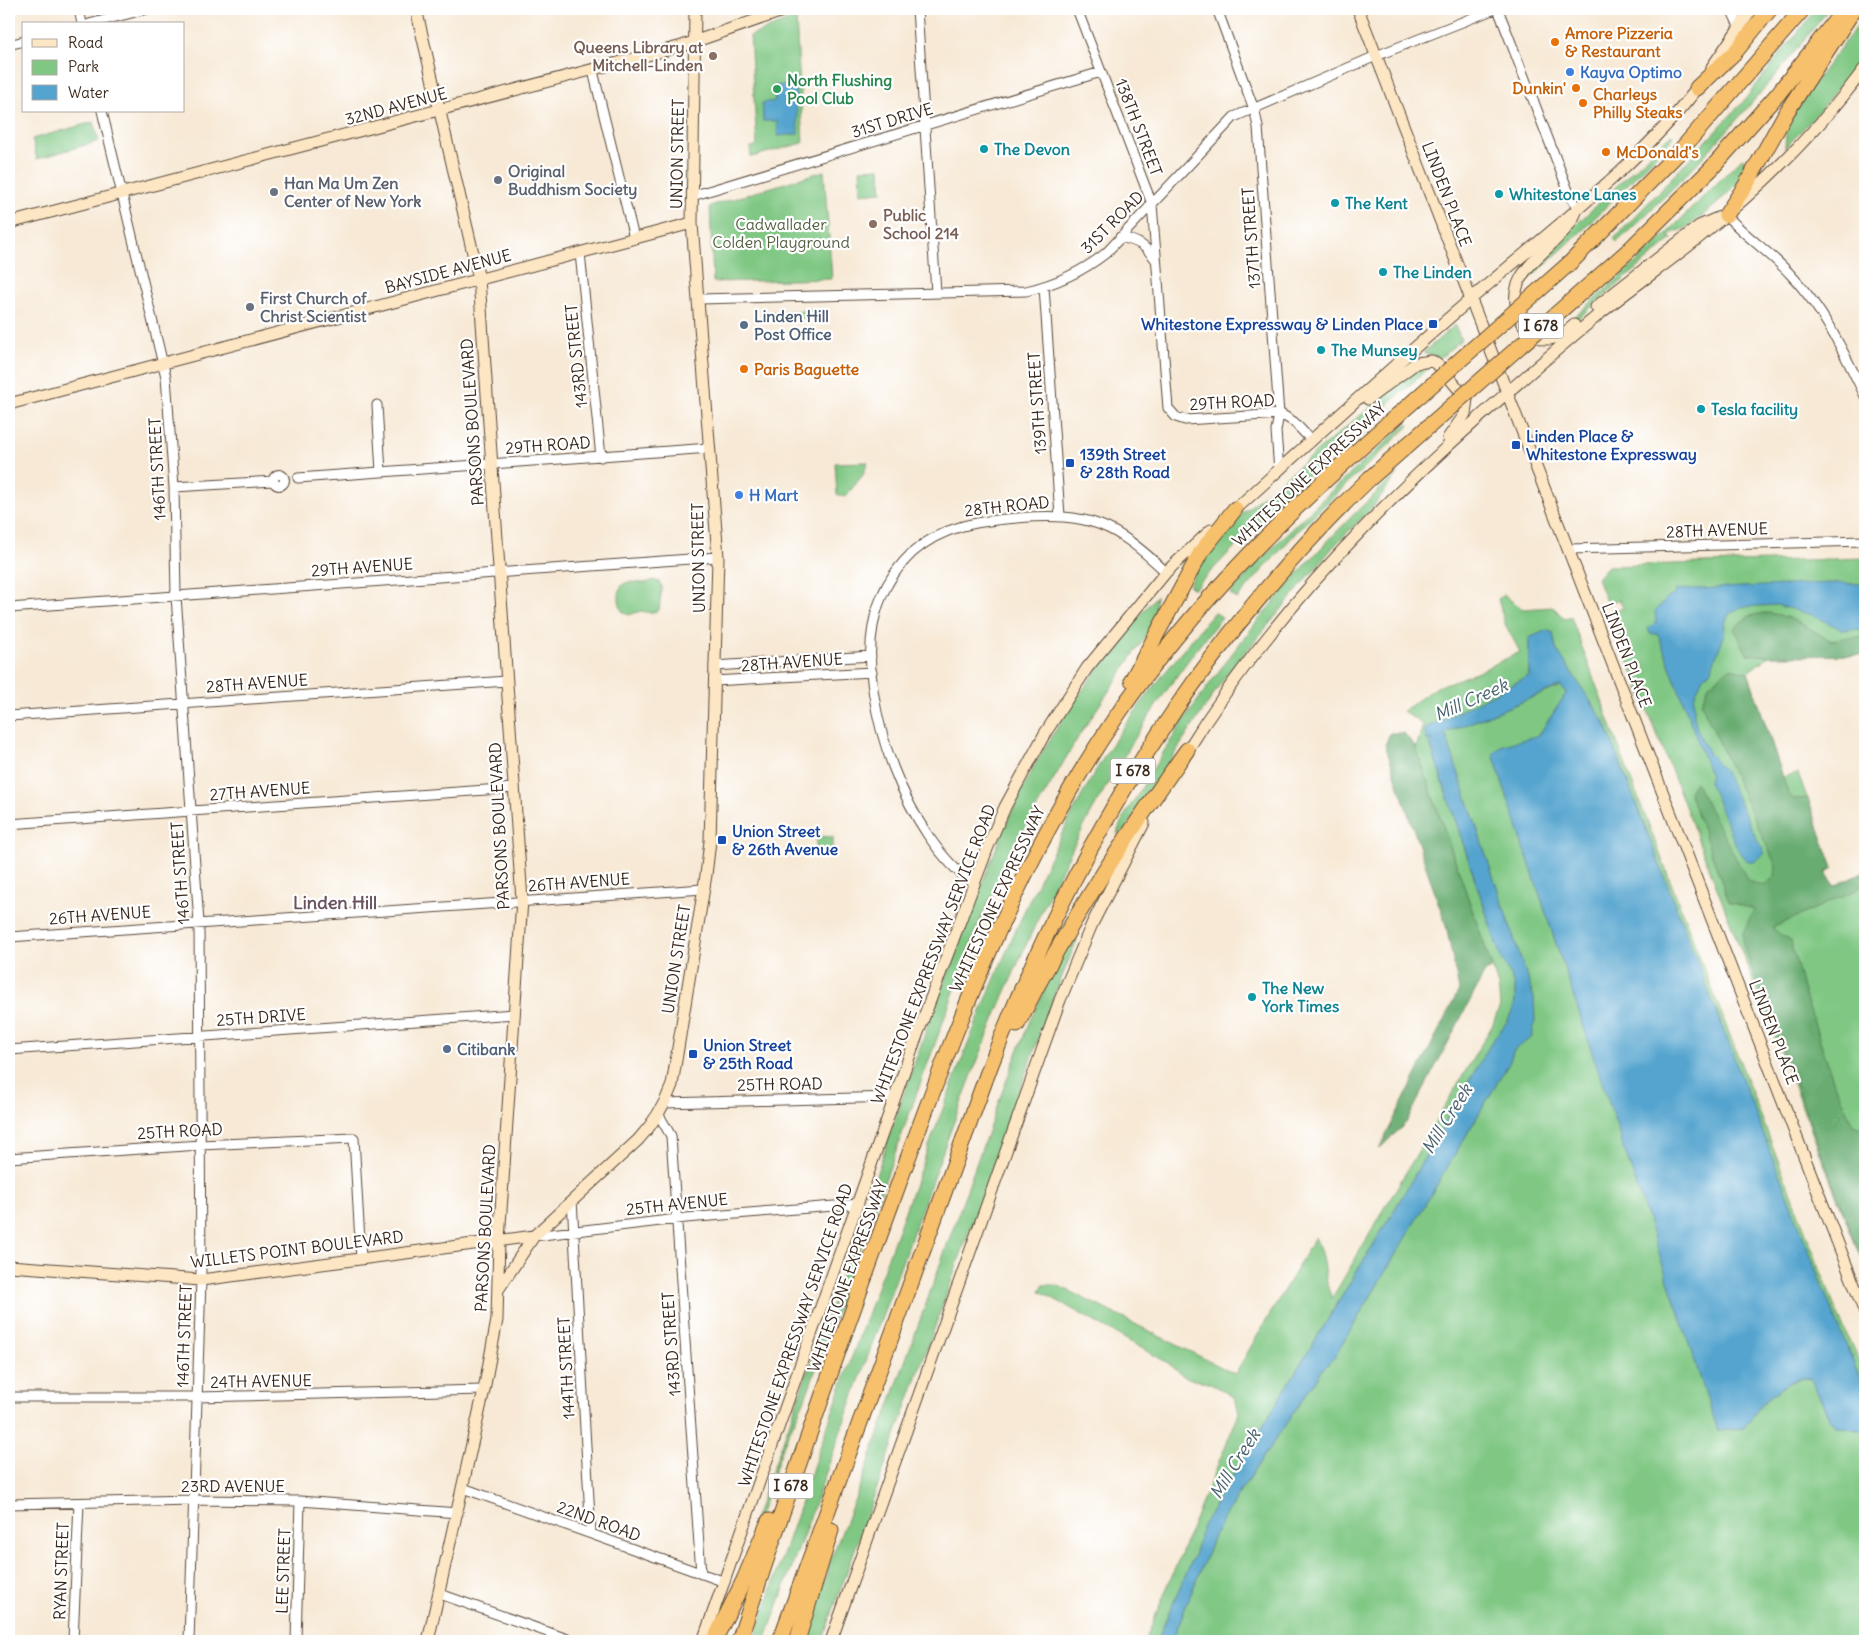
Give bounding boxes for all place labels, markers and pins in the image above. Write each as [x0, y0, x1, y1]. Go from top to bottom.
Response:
place label: Amore Pizzeria & Restaurant [1565, 23, 1673, 61]
marker: Amore Pizzeria & Restaurant [1549, 36, 1561, 48]
place label: Queens Library at Mitchell-Linden [574, 37, 704, 75]
marker: Queens Library at Mitchell-Linden [707, 50, 719, 62]
place label: Kayva Optimo [1580, 62, 1682, 83]
marker: Kayva Optimo [1564, 66, 1576, 78]
place label: North Flushing Pool Club [787, 70, 892, 108]
place label: Dunkin' [1512, 78, 1566, 98]
marker: Dunkin' [1570, 82, 1582, 94]
marker: North Flushing Pool Club [771, 83, 783, 95]
place label: Charleys Philly Steaks [1593, 84, 1683, 123]
marker: Charleys Philly Steaks [1577, 97, 1589, 109]
place label: The Devon [994, 139, 1070, 159]
place label: McDonald's [1616, 142, 1699, 162]
marker: The Devon [978, 143, 990, 155]
marker: McDonald's [1600, 146, 1612, 158]
place label: Original Buddhism Society [508, 161, 637, 200]
place label: Han Ma Um Zen Center of New York [284, 173, 421, 211]
marker: Original Buddhism Society [492, 174, 504, 186]
place label: Whitestone Lanes [1509, 184, 1636, 204]
marker: Han Ma Um Zen Center of New York [268, 186, 280, 198]
marker: Whitestone Lanes [1493, 188, 1505, 200]
place label: The Kent [1345, 193, 1408, 213]
marker: The Kent [1329, 197, 1341, 209]
place label: Public School 214 [883, 205, 959, 243]
marker: Public School 214 [867, 218, 879, 230]
place label: The Linden [1393, 262, 1472, 282]
marker: The Linden [1377, 266, 1389, 278]
place label: First Church of Christ Scientist [260, 288, 367, 326]
marker: First Church of Christ Scientist [244, 301, 256, 313]
place label: Linden Hill Post Office [754, 306, 832, 344]
place label: Whitestone Expressway & Linden Place [1141, 314, 1423, 335]
marker: Whitestone Expressway & Linden Place [1427, 318, 1439, 330]
marker: Linden Hill Post Office [738, 319, 750, 331]
place label: The Munsey [1331, 340, 1418, 361]
marker: The Munsey [1315, 344, 1327, 356]
place label: Paris Baguette [754, 359, 860, 380]
marker: Paris Baguette [738, 363, 750, 375]
place label: Tesla facility [1711, 399, 1798, 420]
marker: Tesla facility [1695, 403, 1707, 415]
place label: Linden Place & Whitestone Expressway [1526, 426, 1697, 465]
marker: Linden Place & Whitestone Expressway [1510, 439, 1522, 451]
place label: 139th Street & 28th Road [1080, 444, 1171, 482]
marker: 139th Street & 28th Road [1064, 457, 1076, 469]
place label: H Mart [749, 485, 799, 505]
marker: H Mart [733, 489, 745, 501]
place label: Union Street & 26th Avenue [732, 821, 838, 859]
marker: Union Street & 26th Avenue [716, 834, 728, 846]
place label: The New York Times [1261, 978, 1339, 1016]
marker: The New York Times [1246, 991, 1258, 1003]
place label: Union Street & 25th Road [703, 1035, 794, 1073]
place label: Citibank [457, 1039, 515, 1059]
marker: Citibank [441, 1043, 453, 1055]
marker: Union Street & 25th Road [687, 1048, 699, 1060]

